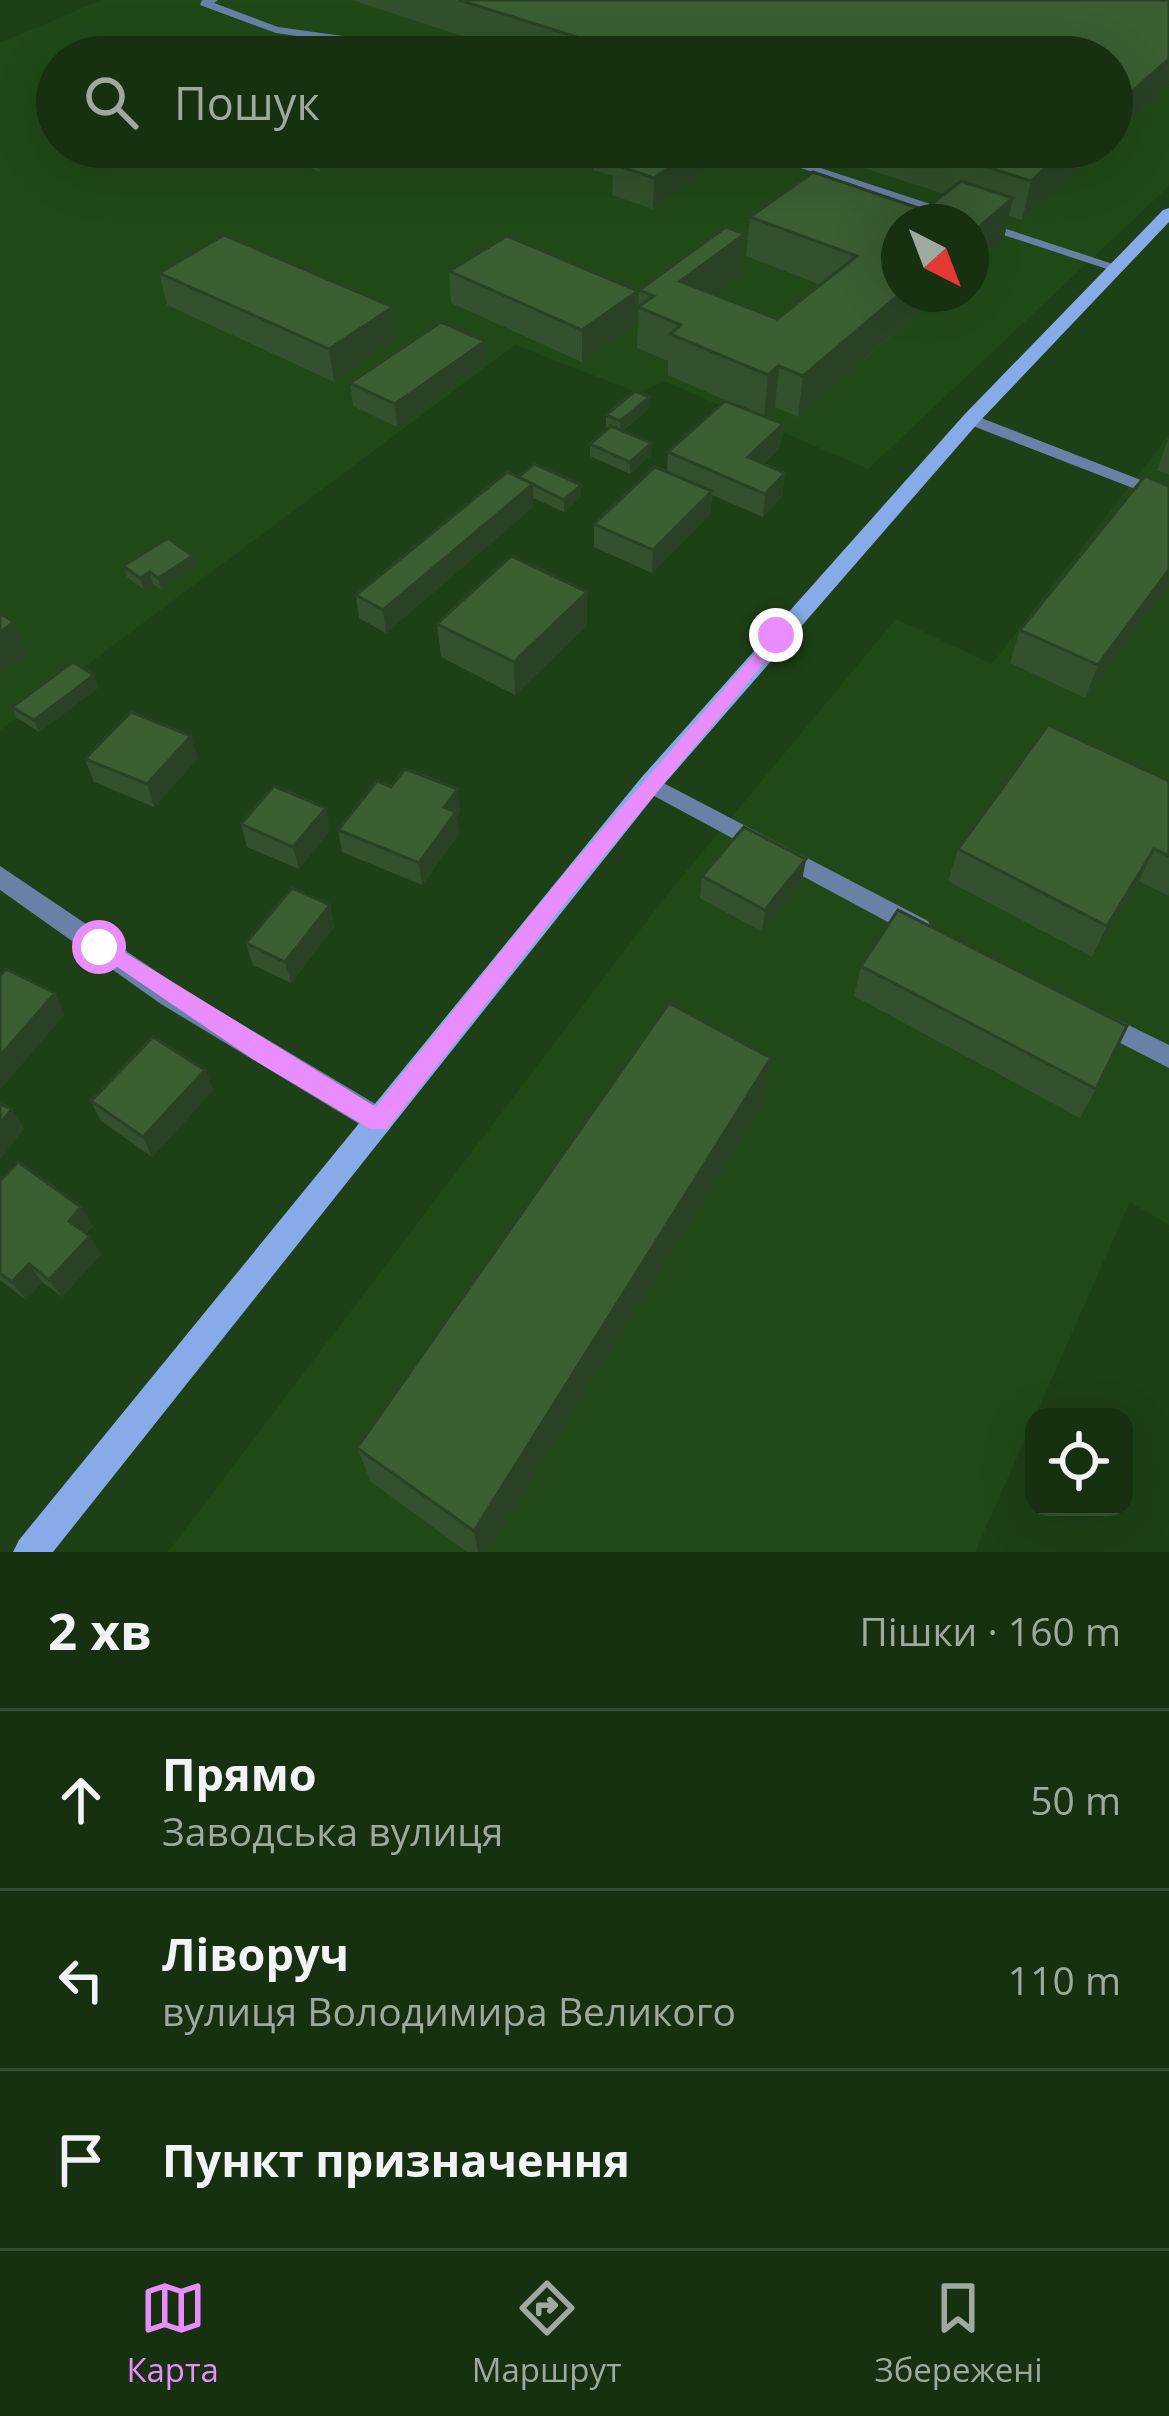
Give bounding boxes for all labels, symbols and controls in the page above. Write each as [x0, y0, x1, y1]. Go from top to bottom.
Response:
search box [36, 36, 1133, 168]
icon: search [78, 69, 144, 135]
text: Пошук [174, 72, 320, 133]
north arrow [881, 204, 989, 312]
route end [749, 608, 803, 662]
route start [72, 920, 126, 974]
map controls [1025, 1408, 1133, 1516]
button: locate [1025, 1408, 1133, 1516]
text: 2 хв [48, 1595, 152, 1665]
text: Пішки · 160 m [859, 1604, 1121, 1657]
text: Прямо [162, 1743, 317, 1804]
icon: ahead [48, 1767, 114, 1833]
text: 50 m [1030, 1773, 1121, 1826]
text: Заводська вулиця [162, 1804, 503, 1857]
text: Ліворуч [162, 1923, 349, 1984]
icon: left [48, 1947, 114, 2013]
text: 110 m [1008, 1953, 1121, 2006]
text: вулиця Володимира Великого [162, 1984, 736, 2037]
icon: arrive [48, 2127, 114, 2193]
text: Пункт призначення [162, 2129, 630, 2190]
tab: Карта [126, 2275, 219, 2392]
tab: Маршрут [472, 2275, 622, 2392]
tab: Збережені [874, 2275, 1043, 2392]

